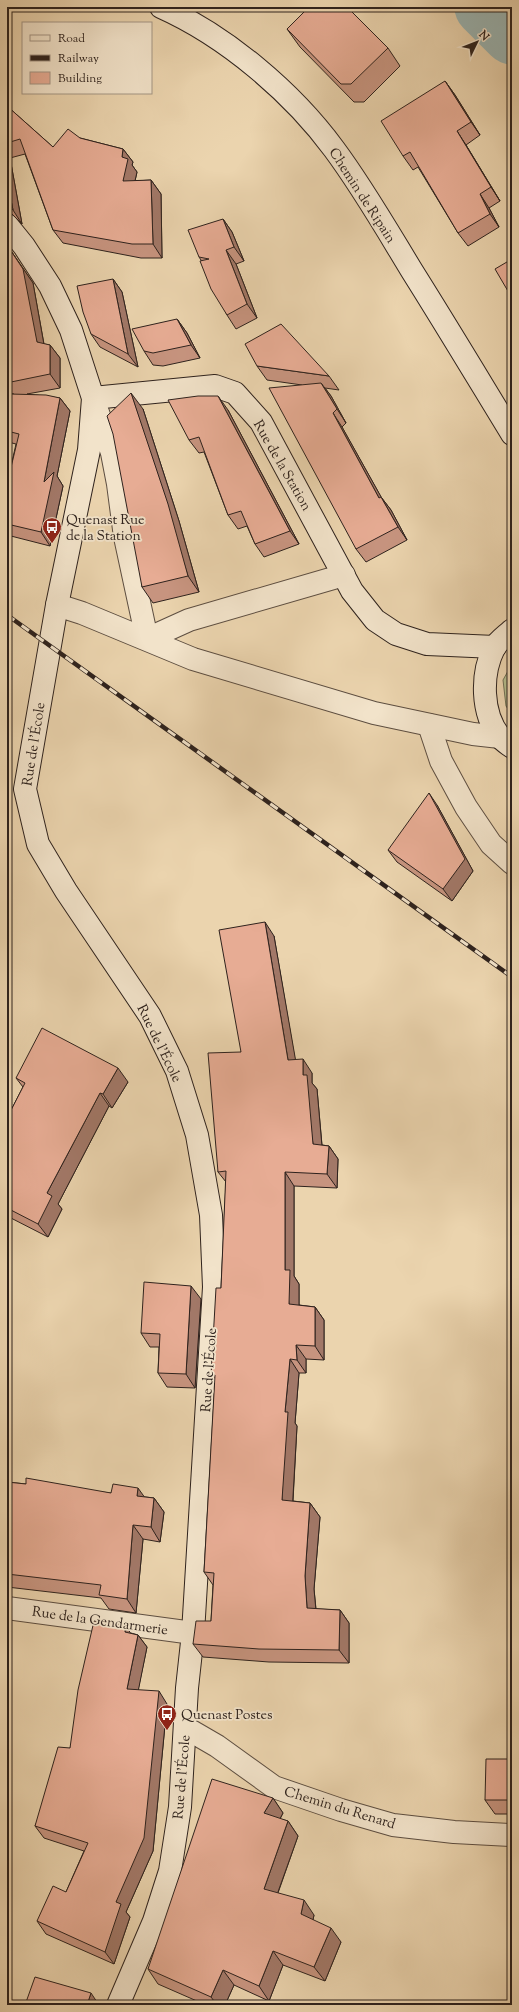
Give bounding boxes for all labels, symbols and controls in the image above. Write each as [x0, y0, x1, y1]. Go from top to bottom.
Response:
legend [22, 22, 152, 94]
north arrow [457, 22, 497, 62]
text: N [474, 26, 493, 45]
text: Road [58, 30, 85, 48]
text: Railway [58, 50, 99, 68]
text: Building [58, 70, 102, 88]
street label: Chemin de Ripain [323, 144, 400, 248]
street label: Rue de la Station [247, 417, 315, 515]
place label: Quenast Rue de la Station [66, 511, 145, 547]
bus stop icon: Quenast Rue de la Station [41, 516, 63, 544]
street label: Rue de l'École [18, 701, 51, 788]
street label: Rue de l'École [131, 1001, 186, 1086]
street label: Rue de l'École [197, 1327, 223, 1413]
street label: Rue de la Gendarmerie [30, 1603, 169, 1641]
bus stop icon: Quenast Postes [156, 1703, 178, 1731]
place label: Quenast Postes [181, 1706, 273, 1726]
street label: Rue de l'École [169, 1734, 197, 1820]
street label: Chemin du Renard [281, 1782, 398, 1835]

